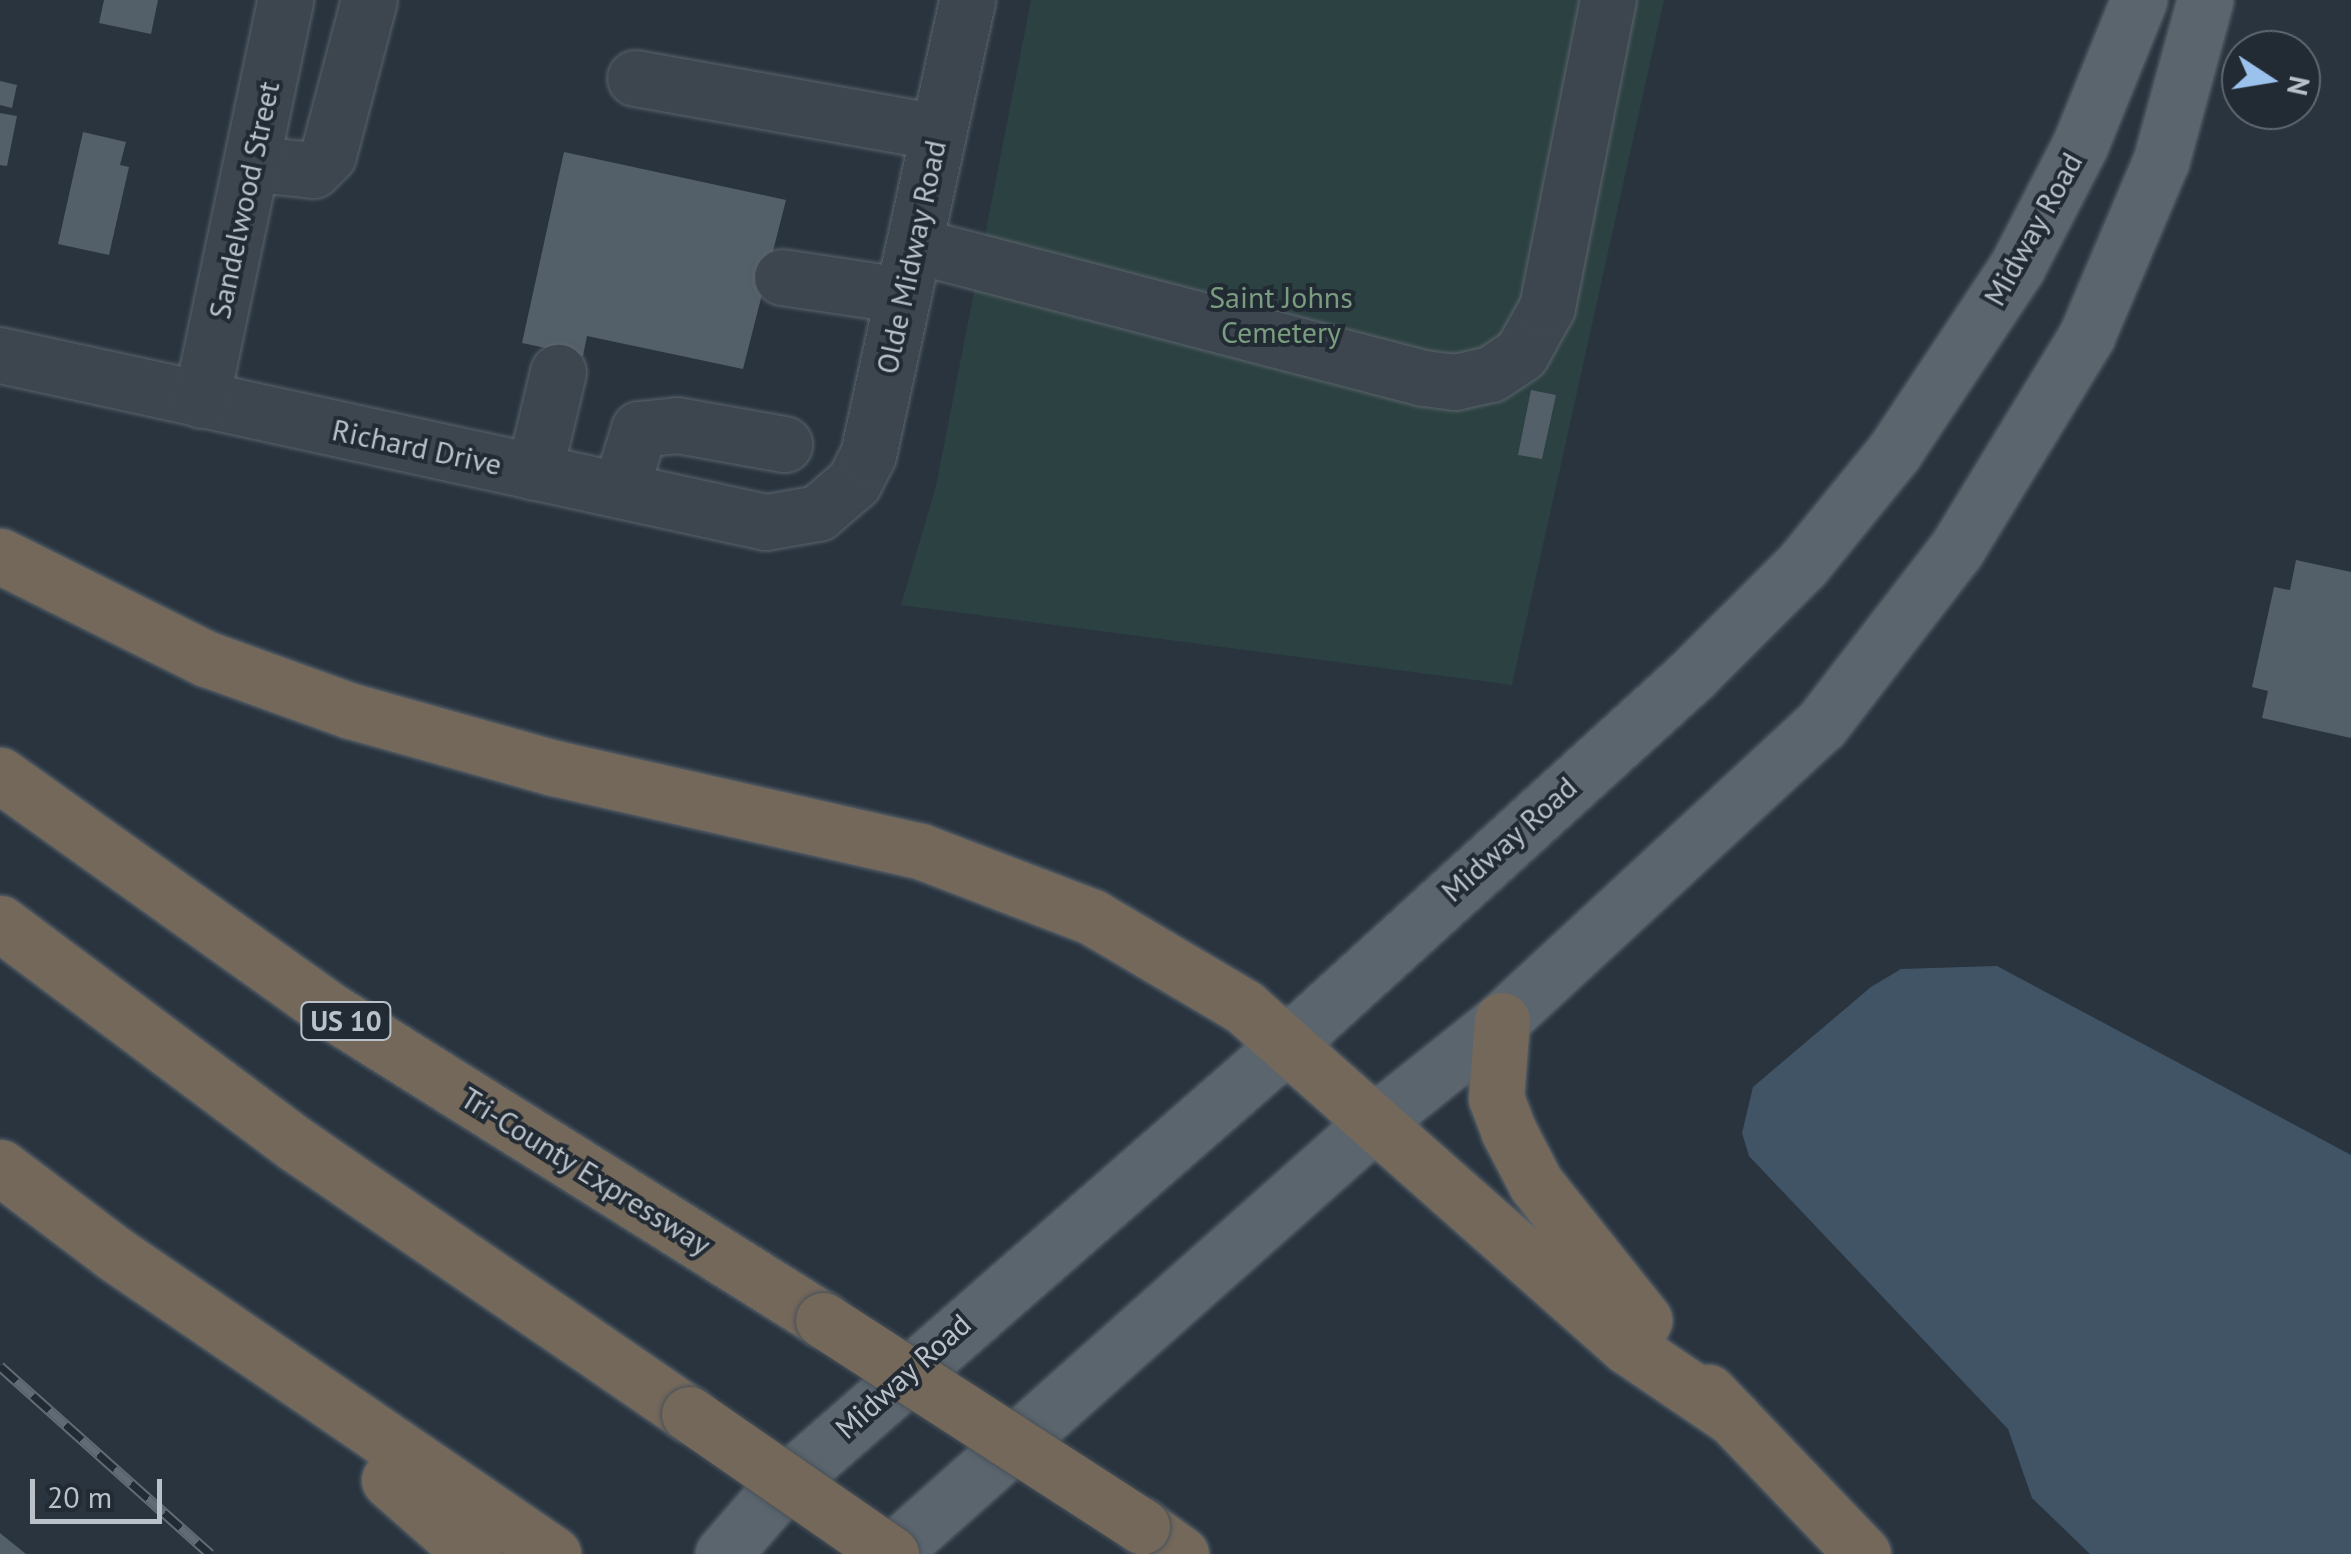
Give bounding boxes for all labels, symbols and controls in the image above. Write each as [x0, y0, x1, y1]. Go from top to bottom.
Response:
north arrow [2221, 30, 2321, 130]
text: N [2279, 73, 2319, 99]
street label: Sandelwood Street [201, 78, 287, 322]
street label: Olde Midway Road [869, 136, 953, 378]
street label: Midway Road [1976, 146, 2090, 312]
park label: Saint Johns Cemetery [1209, 279, 1353, 350]
street label: Richard Drive [329, 411, 505, 483]
street label: Midway Road [1434, 769, 1584, 909]
road number: US 10 [298, 998, 394, 1044]
street label: Tri-County Expressway [454, 1079, 718, 1263]
street label: Midway Road [828, 1306, 978, 1446]
scale bar [35, 1459, 168, 1521]
text: 20 m [47, 1477, 112, 1516]

